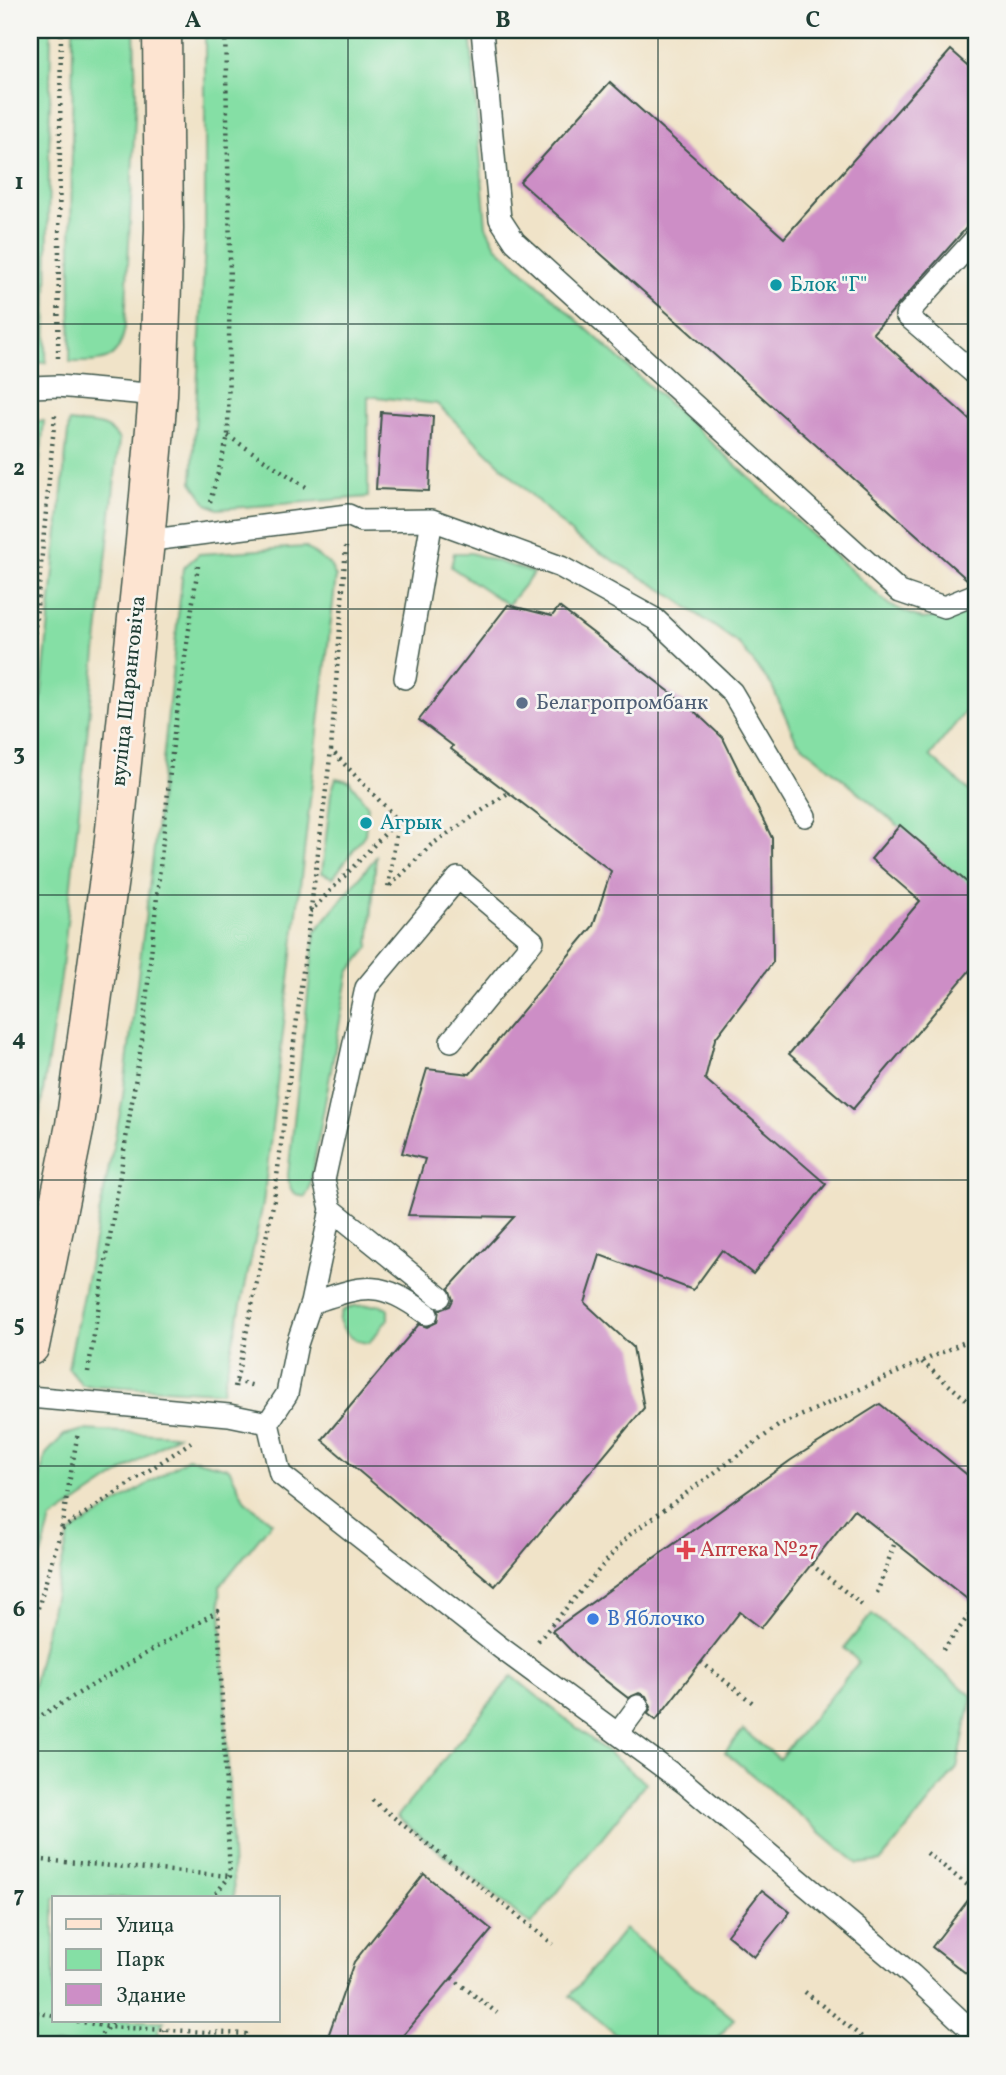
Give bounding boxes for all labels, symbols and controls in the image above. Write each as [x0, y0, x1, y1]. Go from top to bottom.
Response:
text: A [185, 5, 201, 37]
text: B [495, 5, 511, 37]
text: C [806, 5, 820, 37]
text: 1 [14, 167, 24, 199]
place label: Блок "Г" [790, 271, 867, 300]
marker: Блок "Г" [768, 277, 784, 293]
text: 2 [13, 453, 25, 485]
street label: вуліца Шаранговіча [105, 594, 153, 788]
place label: Белагропромбанк [536, 689, 708, 718]
marker: Белагропромбанк [514, 695, 530, 711]
text: 3 [13, 738, 25, 770]
place label: Агрык [380, 809, 442, 838]
marker: Агрык [358, 815, 374, 831]
text: 4 [12, 1023, 26, 1055]
text: 5 [13, 1309, 25, 1341]
place label: Аптека №27 [700, 1536, 819, 1565]
marker: Аптека №27 [678, 1542, 694, 1558]
text: 6 [13, 1594, 25, 1626]
place label: В Яблочко [607, 1605, 705, 1634]
marker: В Яблочко [585, 1611, 601, 1627]
text: 7 [14, 1880, 25, 1912]
legend [52, 1896, 280, 2022]
text: Улица [116, 1912, 174, 1941]
text: Парк [116, 1946, 165, 1975]
text: Здание [116, 1982, 186, 2011]

